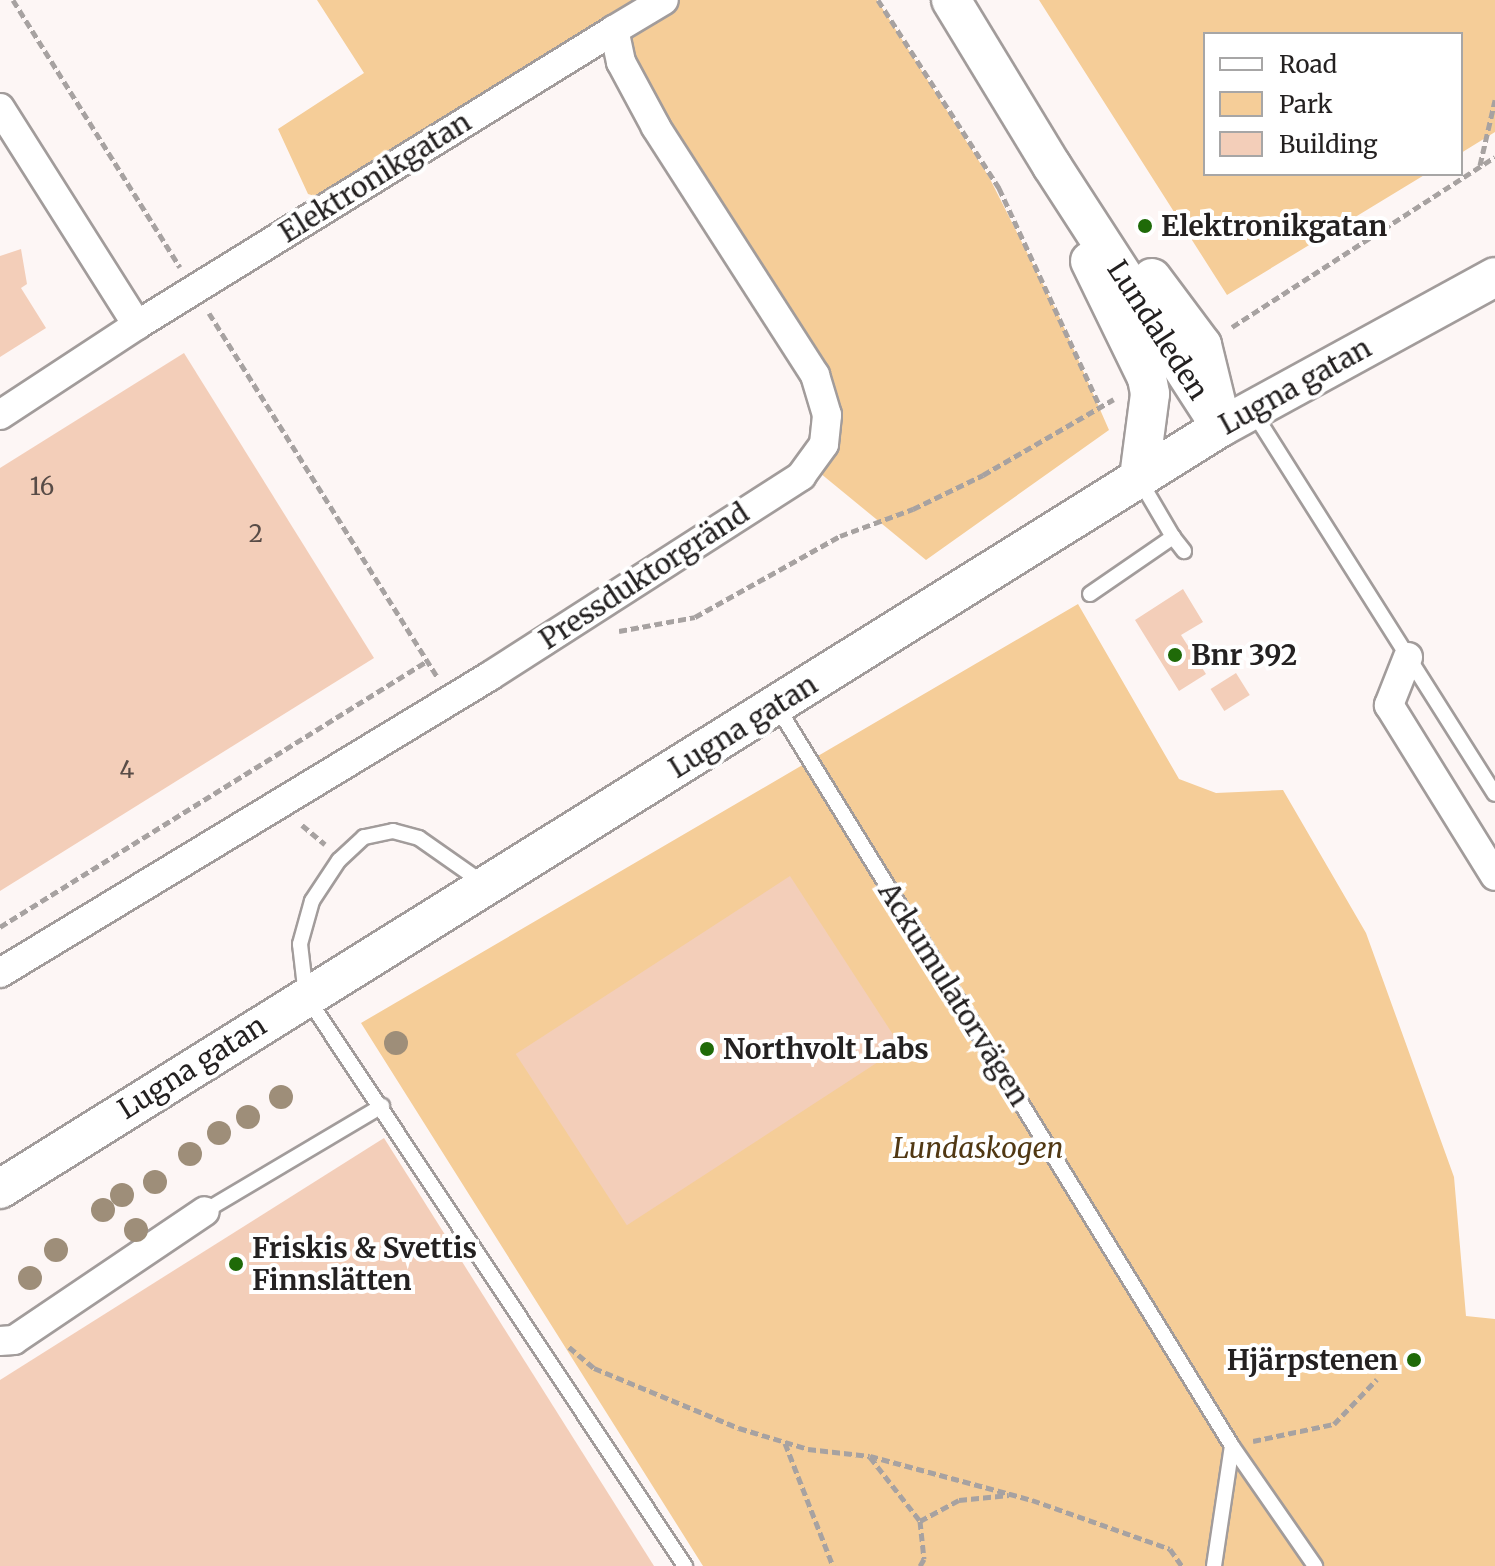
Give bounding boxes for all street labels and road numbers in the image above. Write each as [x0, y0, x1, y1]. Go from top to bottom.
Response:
street label: Elektronikgatan [273, 105, 477, 249]
street label: Lundaleden [1101, 254, 1215, 406]
street label: Lugna gatan [1213, 331, 1377, 441]
street label: Pressduktorgränd [533, 496, 755, 656]
street label: Lugna gatan [663, 667, 823, 785]
street label: Ackumulatorvägen [872, 876, 1036, 1112]
street label: Lugna gatan [112, 1008, 272, 1126]

